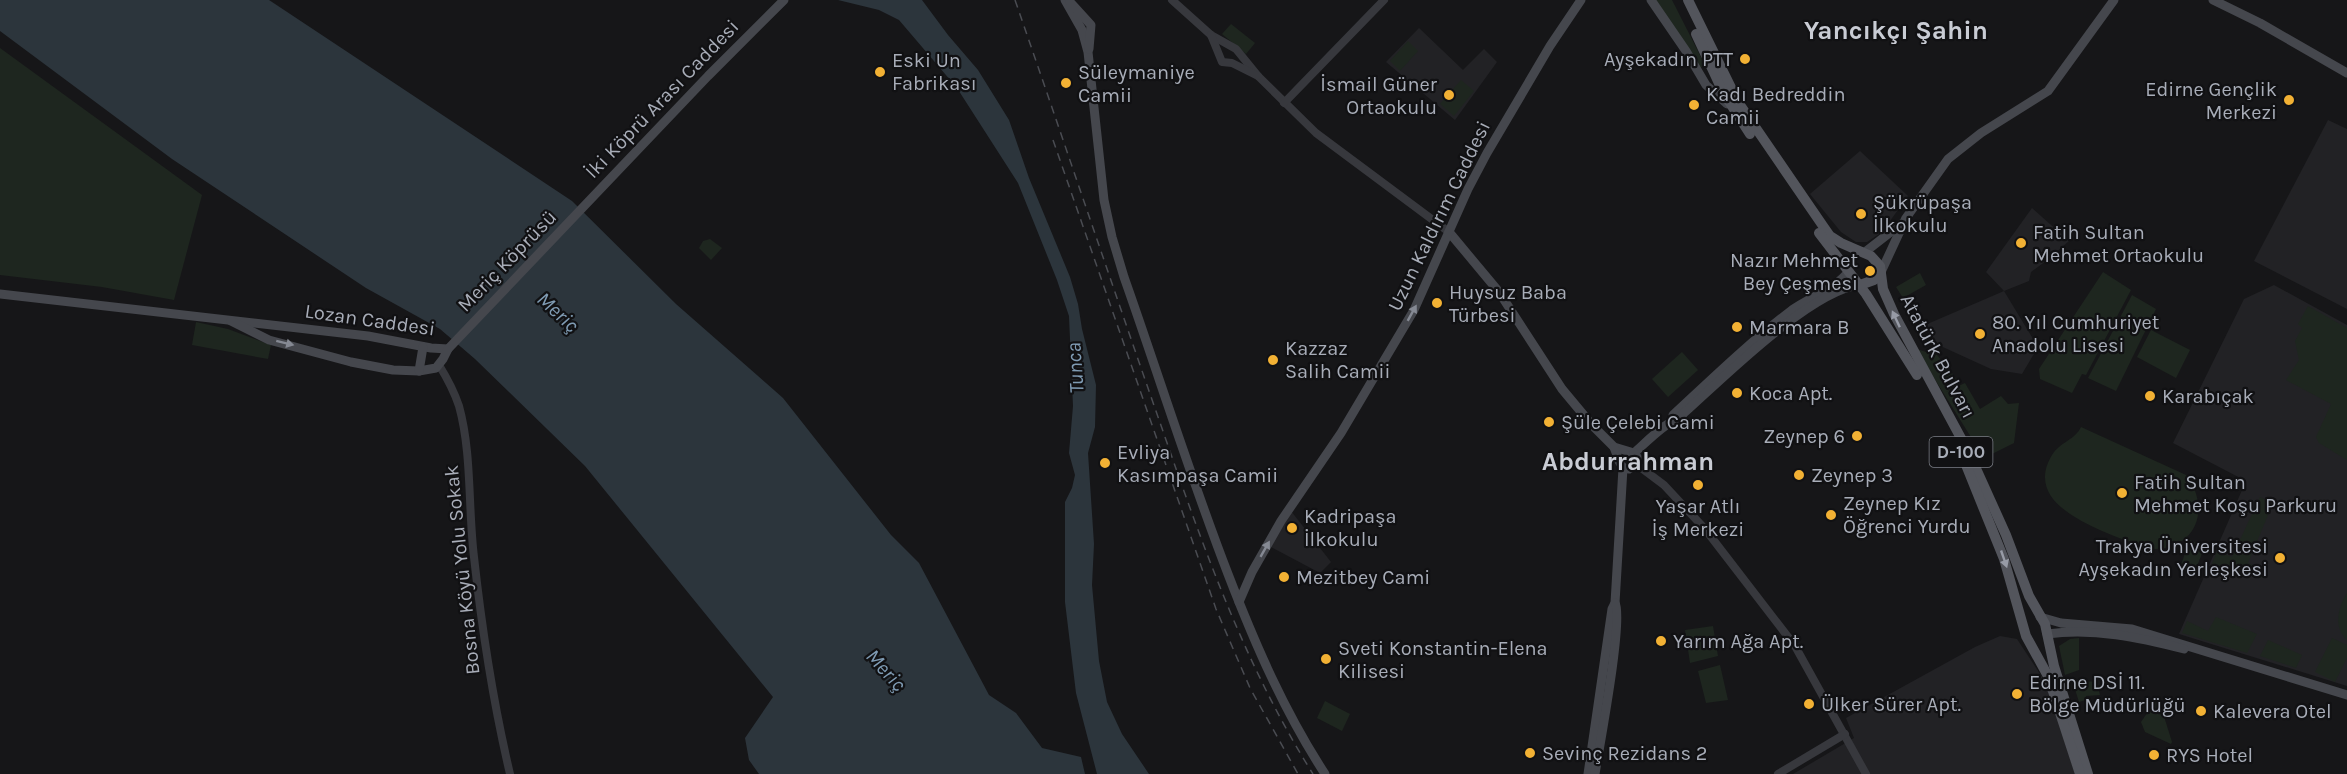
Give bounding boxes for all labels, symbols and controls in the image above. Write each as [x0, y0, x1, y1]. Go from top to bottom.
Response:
street label: İki Köprü Arası Caddesi [580, 15, 744, 183]
district label: Yancıkçı Şahin [1804, 15, 1988, 46]
place label: Ayşekadın PTT [1604, 48, 1733, 71]
place label: Eski Un Fabrikası [892, 49, 977, 95]
marker: Ayşekadın PTT [1738, 52, 1752, 66]
place label: Süleymaniye Camii [1078, 61, 1195, 107]
marker: Eski Un Fabrikası [873, 65, 887, 79]
place label: İsmail Güner Ortaokulu [1320, 73, 1438, 119]
marker: Süleymaniye Camii [1059, 76, 1073, 90]
place label: Edirne Gençlik Merkezi [2145, 78, 2277, 124]
place label: Kadı Bedreddin Camii [1706, 83, 1846, 129]
marker: İsmail Güner Ortaokulu [1442, 88, 1456, 102]
marker: Edirne Gençlik Merkezi [2282, 93, 2296, 107]
marker: Kadı Bedreddin Camii [1687, 98, 1701, 112]
street label: Uzun Kaldırım Caddesi [1383, 117, 1495, 315]
place label: Şükrüpaşa İlkokulu [1873, 191, 1972, 237]
street label: Meriç Köprüsü [452, 205, 562, 317]
marker: Şükrüpaşa İlkokulu [1854, 207, 1868, 221]
place label: Fatih Sultan Mehmet Ortaokulu [2033, 221, 2204, 267]
marker: Fatih Sultan Mehmet Ortaokulu [2014, 236, 2028, 250]
place label: Nazır Mehmet Bey Çeşmesi [1730, 249, 1858, 295]
marker: Nazır Mehmet Bey Çeşmesi [1863, 264, 1877, 278]
place label: Huysuz Baba Türbesi [1449, 281, 1567, 327]
water label: Meriç [532, 286, 584, 338]
street label: Atatürk Bulvarı [1896, 290, 1980, 422]
marker: Huysuz Baba Türbesi [1430, 296, 1444, 310]
street label: Lozan Caddesi [303, 299, 437, 341]
one-way arrow [1407, 304, 1417, 321]
one-way arrow [1891, 310, 1900, 327]
place label: 80. Yıl Cumhuriyet Anadolu Lisesi [1992, 311, 2160, 357]
place label: Marmara B [1749, 316, 1849, 339]
marker: Marmara B [1730, 320, 1744, 334]
marker: 80. Yıl Cumhuriyet Anadolu Lisesi [1973, 327, 1987, 341]
place label: Kazzaz Salih Camii [1285, 337, 1390, 383]
one-way arrow [276, 339, 294, 349]
water label: Tunca [1061, 342, 1089, 394]
marker: Kazzaz Salih Camii [1266, 353, 1280, 367]
place label: Koca Apt. [1749, 382, 1832, 405]
place label: Karabıçak [2162, 385, 2254, 408]
marker: Koca Apt. [1730, 386, 1744, 400]
marker: Karabıçak [2143, 389, 2157, 403]
place label: Şüle Çelebi Cami [1561, 411, 1715, 434]
marker: Şüle Çelebi Cami [1542, 415, 1556, 429]
place label: Zeynep 6 [1763, 425, 1845, 448]
marker: Zeynep 6 [1850, 429, 1864, 443]
road number: D-100 [1930, 437, 1992, 467]
place label: Evliya Kasımpaşa Camii [1117, 441, 1278, 487]
district label: Abdurrahman [1542, 446, 1714, 477]
marker: Evliya Kasımpaşa Camii [1098, 456, 1112, 470]
street label: Bosna Köyü Yolu Sokak [440, 464, 484, 676]
place label: Zeynep 3 [1811, 464, 1893, 487]
marker: Zeynep 3 [1792, 468, 1806, 482]
place label: Fatih Sultan Mehmet Koşu Parkuru [2134, 471, 2337, 517]
marker: Yaşar Atlı İş Merkezi [1691, 478, 1705, 492]
marker: Fatih Sultan Mehmet Koşu Parkuru [2115, 486, 2129, 500]
place label: Zeynep Kız Öğrenci Yurdu [1843, 492, 1971, 538]
place label: Yaşar Atlı İş Merkezi [1652, 495, 1744, 541]
place label: Kadripaşa İlkokulu [1304, 505, 1396, 551]
marker: Zeynep Kız Öğrenci Yurdu [1824, 508, 1838, 522]
marker: Kadripaşa İlkokulu [1285, 521, 1299, 535]
place label: Trakya Üniversitesi Ayşekadın Yerleşkesi [2079, 535, 2268, 581]
one-way arrow [1259, 541, 1270, 557]
one-way arrow [1999, 550, 2009, 568]
marker: Trakya Üniversitesi Ayşekadın Yerleşkesi [2273, 551, 2287, 565]
place label: Mezitbey Cami [1296, 566, 1430, 589]
marker: Mezitbey Cami [1277, 570, 1291, 584]
place label: Yarım Ağa Apt. [1673, 630, 1803, 653]
marker: Yarım Ağa Apt. [1654, 634, 1668, 648]
place label: Sveti Konstantin-Elena Kilisesi [1338, 637, 1548, 683]
water label: Meriç [861, 644, 911, 696]
marker: Sveti Konstantin-Elena Kilisesi [1319, 652, 1333, 666]
place label: Edirne DSİ 11. Bölge Müdürlüğü [2029, 671, 2186, 717]
marker: Edirne DSİ 11. Bölge Müdürlüğü [2010, 687, 2024, 701]
place label: Ülker Sürer Apt. [1821, 693, 1961, 716]
marker: Ülker Sürer Apt. [1802, 697, 1816, 711]
place label: Kalevera Otel [2213, 700, 2332, 723]
marker: Kalevera Otel [2194, 704, 2208, 718]
place label: Sevinç Rezidans 2 [1542, 742, 1707, 765]
place label: RYS Hotel [2166, 744, 2253, 767]
marker: Sevinç Rezidans 2 [1523, 746, 1537, 760]
marker: RYS Hotel [2147, 748, 2161, 762]

